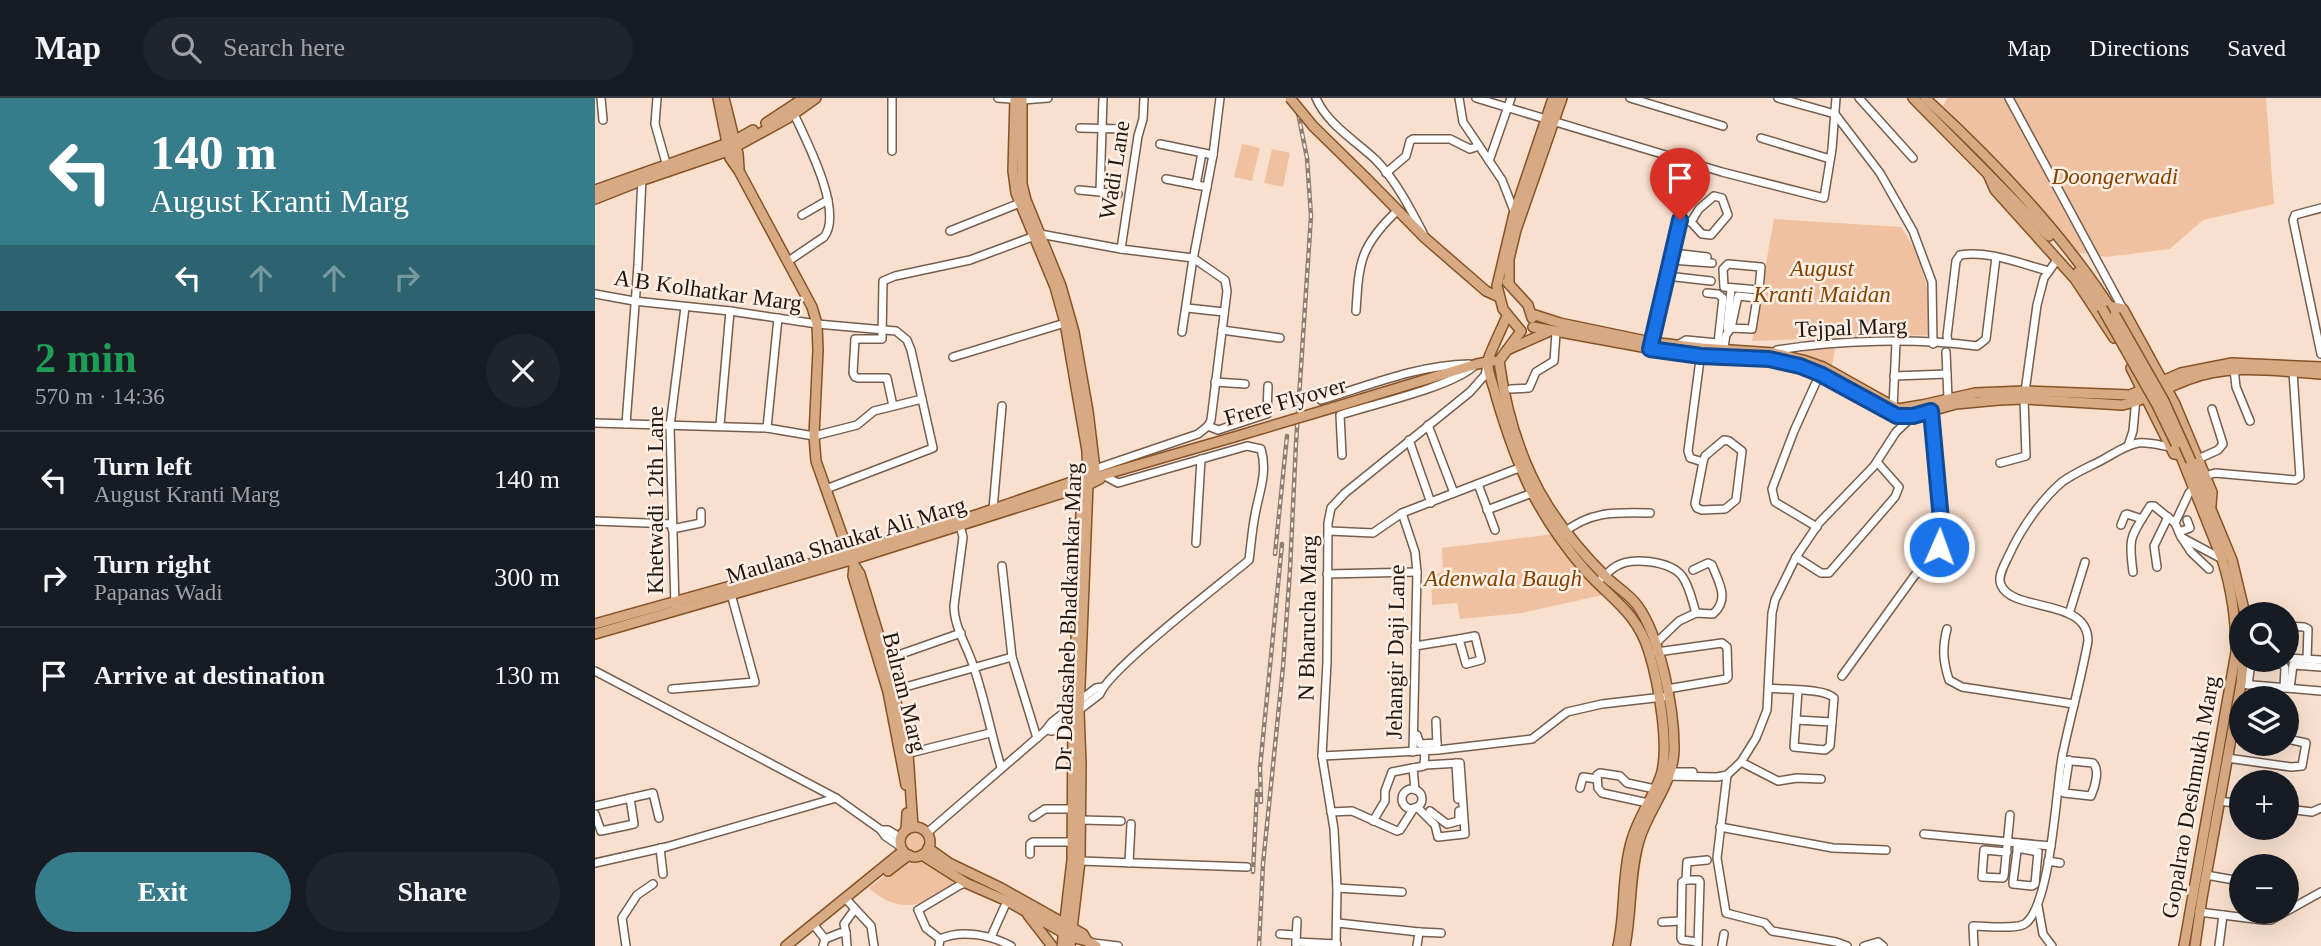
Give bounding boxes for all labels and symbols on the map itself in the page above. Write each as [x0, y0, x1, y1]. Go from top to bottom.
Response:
street label: Wadi Lane [1094, 119, 1135, 221]
pin [1650, 148, 1710, 220]
park label: Doongerwadi [2051, 164, 2178, 189]
park label: August Kranti Maidan [1752, 256, 1891, 307]
street label: A B Kolhatkar Marg [612, 265, 804, 316]
street label: Tejpal Marg [1794, 313, 1908, 342]
street label: Frere Flyover [1221, 372, 1349, 431]
street label: Khetwadi 12th Lane [643, 406, 668, 594]
street label: Dr Dadasaheb Bhadkamkar Marg [1051, 462, 1086, 772]
street label: Maulana Shaukat Ali Marg [723, 492, 969, 589]
position arrow [1902, 510, 1976, 584]
street label: N Bharucha Marg [1294, 534, 1321, 701]
street label: Jehangir Daji Lane [1381, 564, 1410, 740]
park label: Adenwala Baugh [1422, 566, 1582, 591]
street label: Balram Marg [878, 629, 932, 755]
street label: Gopalrao Deshmukh Marg [2157, 673, 2224, 920]

